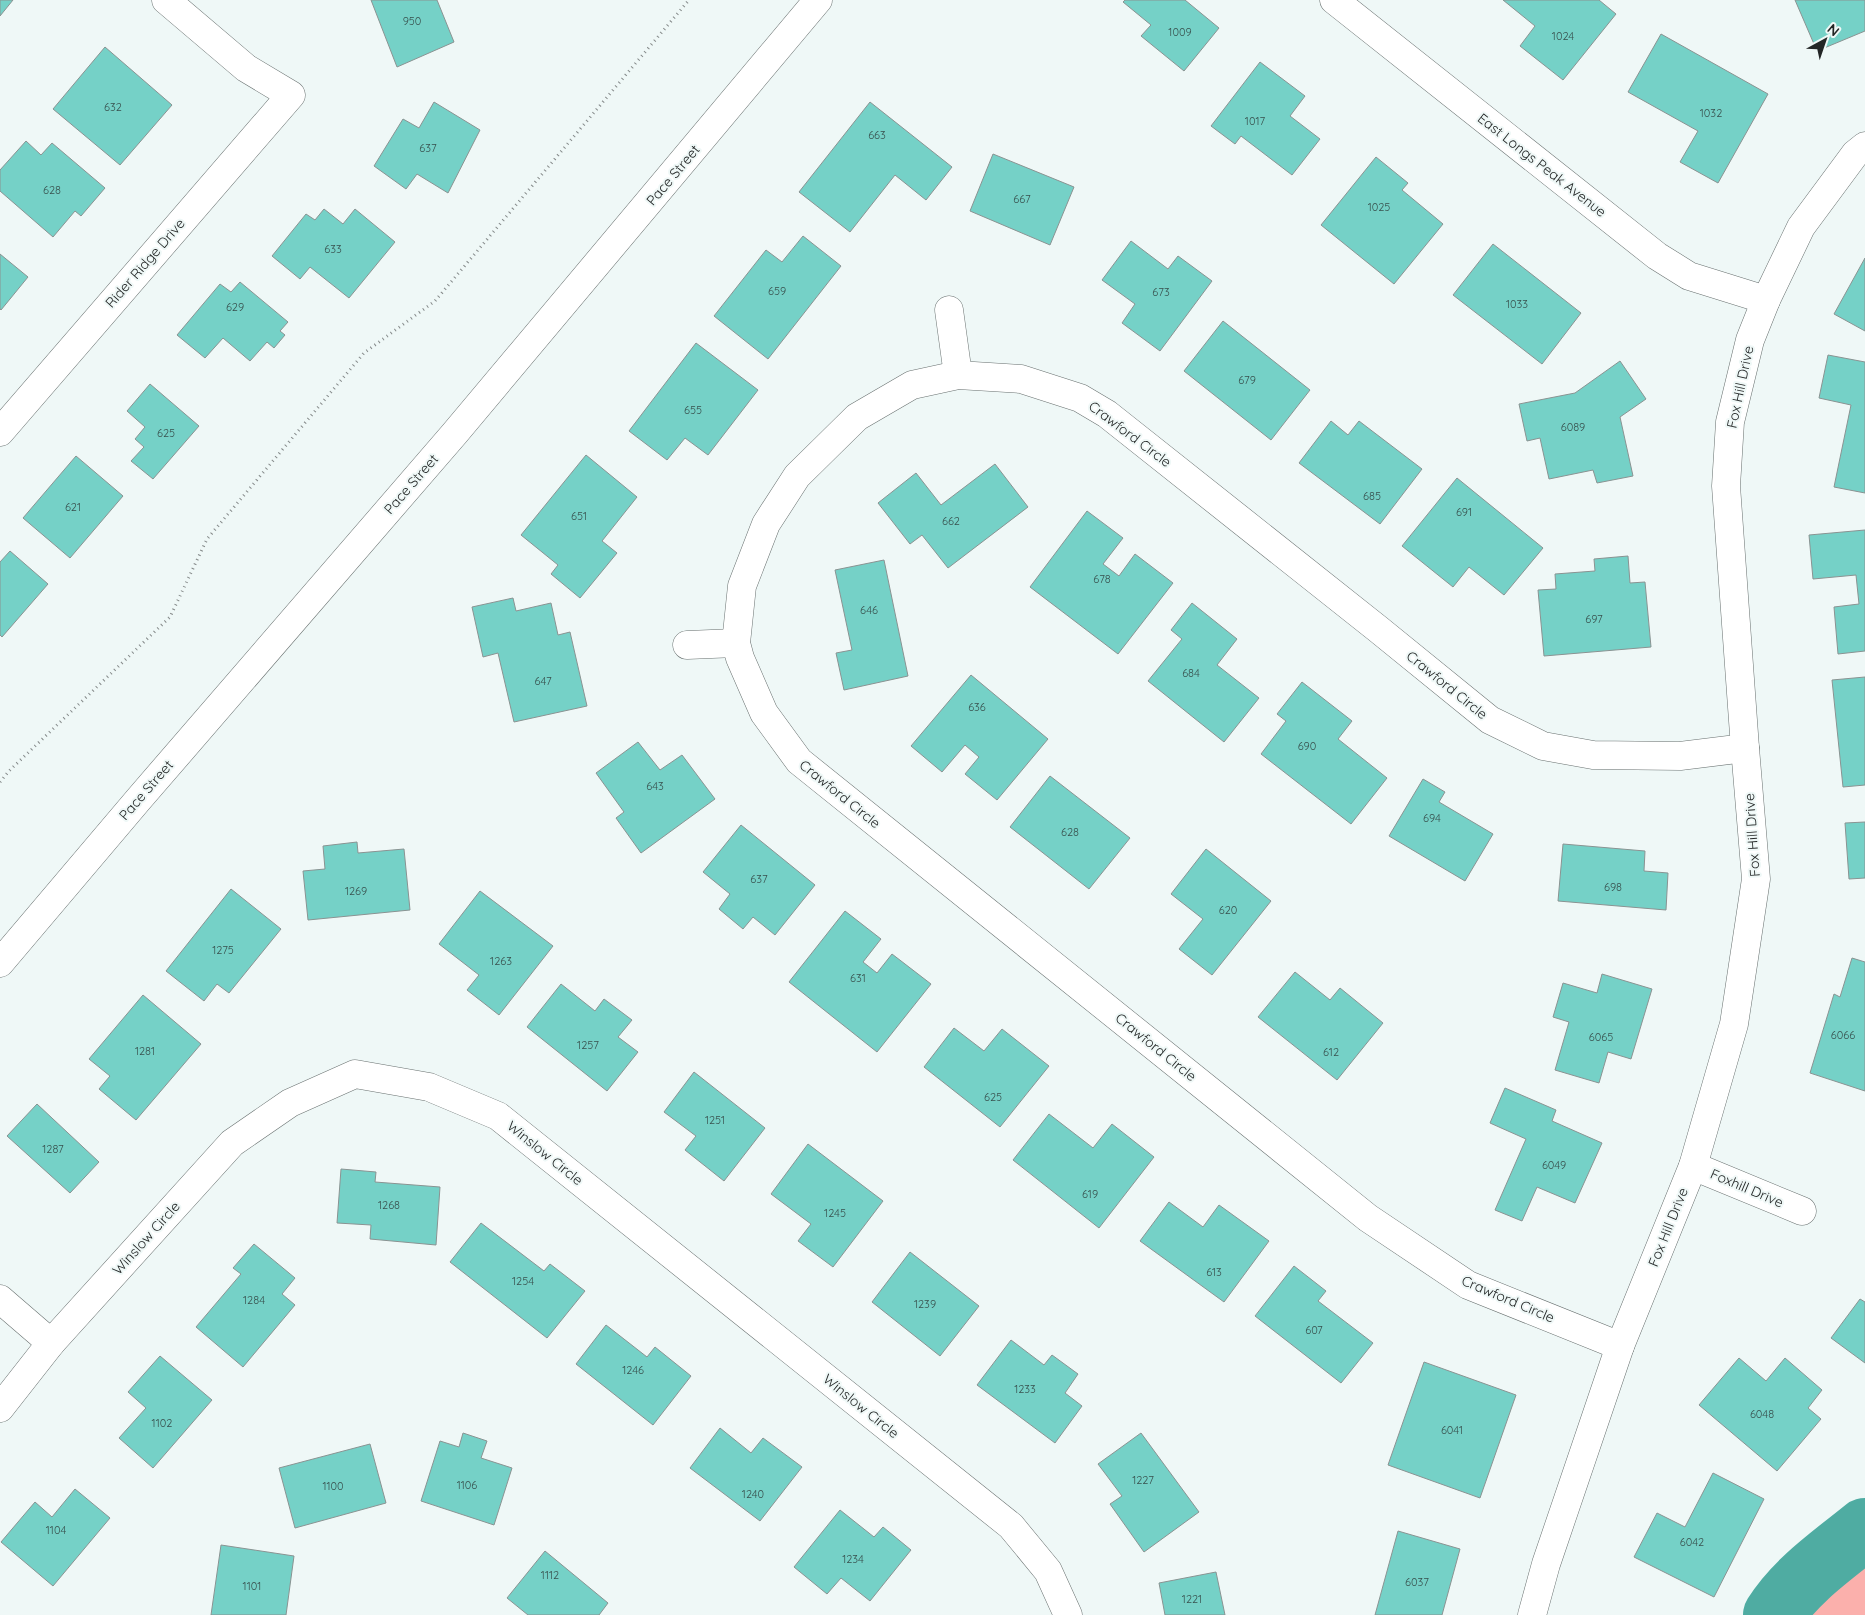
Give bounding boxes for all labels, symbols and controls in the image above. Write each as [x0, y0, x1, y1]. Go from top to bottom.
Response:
house number: 950 [403, 14, 421, 28]
north arrow [1800, 15, 1850, 65]
text: N [1824, 20, 1843, 40]
house number: 1009 [1168, 25, 1192, 39]
house number: 1024 [1552, 29, 1574, 43]
house number: 632 [104, 100, 122, 114]
house number: 1032 [1700, 106, 1722, 120]
street label: East Longs Peak Avenue [1474, 109, 1610, 221]
house number: 1017 [1245, 114, 1266, 128]
house number: 663 [868, 128, 886, 142]
house number: 637 [419, 141, 437, 155]
street label: Pace Street [642, 141, 704, 209]
house number: 628 [43, 183, 61, 197]
house number: 667 [1013, 192, 1031, 206]
house number: 1025 [1368, 200, 1390, 214]
street label: Rider Ridge Drive [101, 214, 189, 311]
house number: 633 [324, 242, 342, 256]
house number: 659 [768, 284, 786, 298]
house number: 673 [1152, 285, 1170, 299]
house number: 1033 [1506, 297, 1528, 311]
house number: 629 [226, 300, 244, 314]
street label: Fox Hill Drive [1723, 344, 1758, 430]
house number: 679 [1238, 373, 1256, 387]
street label: Crawford Circle [1085, 397, 1175, 471]
house number: 655 [684, 403, 702, 417]
house number: 6089 [1561, 420, 1585, 434]
house number: 625 [157, 426, 175, 440]
street label: Pace Street [380, 450, 442, 518]
house number: 685 [1363, 489, 1381, 503]
house number: 621 [65, 500, 81, 514]
house number: 691 [1456, 505, 1472, 519]
house number: 651 [571, 509, 587, 523]
house number: 662 [942, 514, 960, 528]
house number: 678 [1093, 572, 1111, 586]
house number: 646 [860, 603, 878, 617]
house number: 697 [1585, 612, 1603, 626]
street label: Crawford Circle [1403, 647, 1491, 723]
house number: 684 [1182, 666, 1200, 680]
house number: 647 [534, 674, 552, 688]
house number: 636 [968, 700, 986, 714]
house number: 690 [1298, 739, 1316, 753]
street label: Pace Street [115, 756, 177, 824]
street label: Crawford Circle [796, 756, 884, 832]
house number: 643 [646, 779, 664, 793]
street label: Fox Hill Drive [1740, 793, 1764, 877]
house number: 694 [1423, 811, 1441, 825]
house number: 628 [1061, 825, 1079, 839]
house number: 637 [750, 872, 768, 886]
house number: 698 [1604, 880, 1622, 894]
house number: 1269 [345, 884, 367, 898]
house number: 620 [1219, 903, 1237, 917]
house number: 1275 [212, 943, 234, 957]
house number: 1263 [490, 954, 512, 968]
house number: 631 [850, 971, 866, 985]
street label: Crawford Circle [1112, 1009, 1200, 1085]
house number: 6066 [1831, 1028, 1855, 1042]
house number: 6065 [1589, 1030, 1613, 1044]
house number: 1257 [577, 1038, 599, 1052]
house number: 1281 [135, 1044, 155, 1058]
house number: 612 [1323, 1045, 1339, 1059]
house number: 625 [984, 1090, 1002, 1104]
house number: 1251 [705, 1113, 725, 1127]
street label: Winslow Circle [503, 1117, 587, 1189]
house number: 1287 [42, 1142, 64, 1156]
house number: 6049 [1542, 1158, 1566, 1172]
street label: Foxhill Drive [1708, 1165, 1786, 1211]
street label: Fox Hill Drive [1644, 1185, 1692, 1269]
house number: 619 [1082, 1187, 1098, 1201]
street label: Winslow Circle [108, 1198, 184, 1278]
house number: 1268 [378, 1198, 400, 1212]
house number: 1245 [824, 1206, 846, 1220]
house number: 613 [1206, 1265, 1222, 1279]
street label: Crawford Circle [1459, 1271, 1557, 1327]
house number: 1254 [512, 1274, 534, 1288]
house number: 1284 [243, 1293, 265, 1307]
house number: 1239 [914, 1297, 936, 1311]
house number: 607 [1305, 1323, 1323, 1337]
house number: 1246 [622, 1363, 644, 1377]
street label: Winslow Circle [819, 1370, 903, 1442]
house number: 1233 [1014, 1382, 1036, 1396]
house number: 6048 [1750, 1407, 1774, 1421]
house number: 1102 [152, 1416, 172, 1430]
house number: 6041 [1441, 1423, 1463, 1437]
house number: 1227 [1132, 1473, 1154, 1487]
house number: 1106 [457, 1478, 477, 1492]
house number: 1100 [322, 1479, 344, 1493]
house number: 1240 [742, 1487, 764, 1501]
house number: 1104 [46, 1523, 66, 1537]
house number: 6042 [1680, 1535, 1704, 1549]
house number: 1234 [842, 1552, 864, 1566]
house number: 1112 [541, 1568, 559, 1582]
house number: 6037 [1405, 1575, 1429, 1589]
house number: 1101 [243, 1579, 261, 1593]
house number: 1221 [1182, 1592, 1202, 1606]

